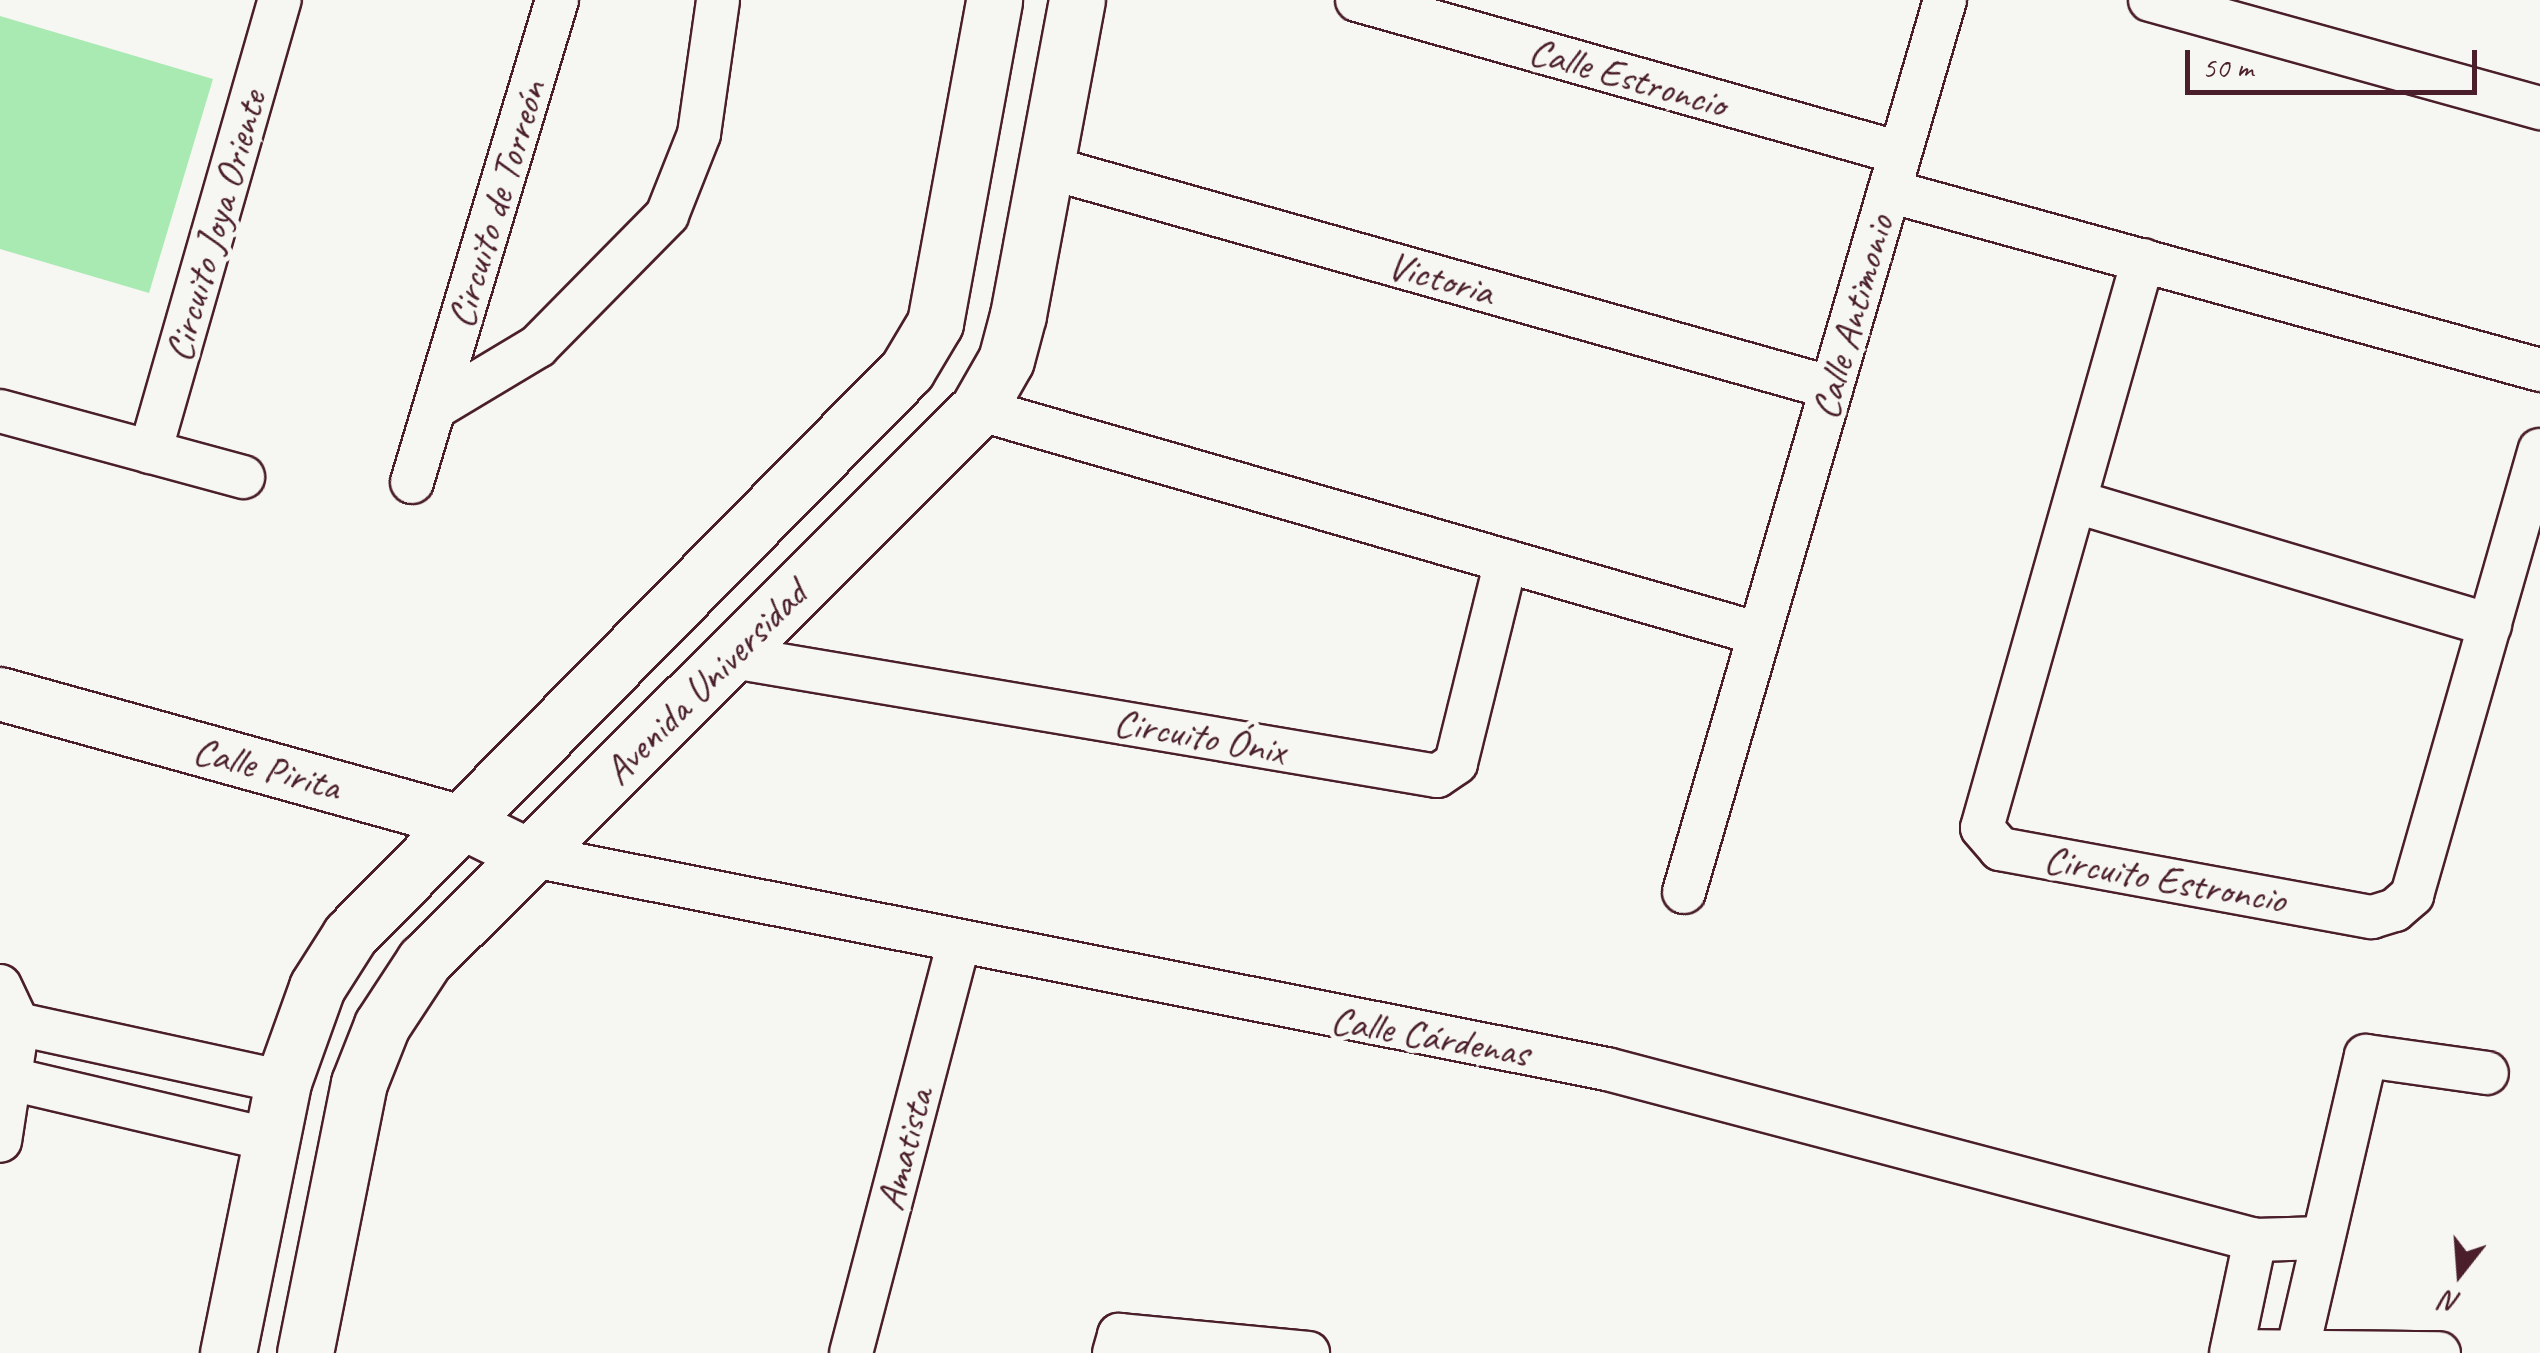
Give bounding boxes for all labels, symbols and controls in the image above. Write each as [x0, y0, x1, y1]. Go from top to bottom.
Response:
street label: Calle Estroncio [1524, 26, 1732, 128]
scale bar [2190, 30, 2482, 92]
text: 50 m [2202, 48, 2253, 86]
street label: Circuito de Torreón [436, 75, 556, 333]
street label: Circuito Joya Oriente [154, 86, 276, 366]
street label: Calle Antimonio [1800, 211, 1904, 423]
street label: Victoria [1382, 240, 1500, 316]
street label: Avenida Universidad [593, 570, 817, 794]
street label: Circuito Ónix [1111, 697, 1289, 775]
street label: Calle Pirita [188, 725, 346, 811]
street label: Circuito Estroncio [2041, 834, 2289, 924]
street label: Calle Cárdenas [1327, 995, 1533, 1077]
street label: Amatista [865, 1083, 943, 1215]
north arrow [2410, 1223, 2510, 1323]
text: N [2438, 1283, 2464, 1321]

